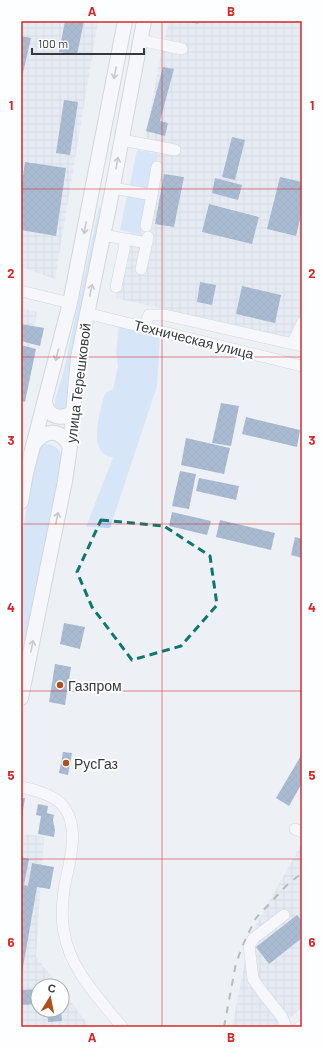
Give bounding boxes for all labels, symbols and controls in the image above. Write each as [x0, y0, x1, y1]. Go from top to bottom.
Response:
text: A [88, 3, 97, 19]
text: B [227, 3, 235, 19]
scale bar [32, 30, 144, 56]
text: 100 m [38, 36, 68, 50]
one-way arrow [111, 66, 119, 79]
text: 1 [9, 97, 13, 113]
text: 1 [310, 97, 314, 113]
one-way arrow [114, 157, 122, 170]
one-way arrow [81, 221, 89, 234]
text: 2 [7, 265, 15, 281]
text: 2 [308, 265, 316, 281]
one-way arrow [88, 284, 96, 297]
street label: Техническая улица [132, 316, 256, 362]
street label: улица Терешковой [62, 322, 94, 444]
one-way arrow [53, 348, 61, 361]
text: 3 [7, 432, 15, 448]
text: 3 [308, 432, 316, 448]
one-way arrow [54, 512, 62, 525]
text: 4 [7, 599, 15, 615]
text: 4 [308, 599, 316, 615]
one-way arrow [29, 640, 37, 653]
place label: Газпром [68, 677, 122, 694]
marker: Газпром [55, 680, 65, 690]
place label: РусГаз [74, 755, 118, 772]
marker: РусГаз [61, 758, 71, 768]
text: 5 [7, 767, 15, 783]
text: 5 [308, 767, 316, 783]
text: 6 [8, 934, 15, 950]
text: 6 [309, 934, 316, 950]
north arrow [30, 978, 70, 1018]
text: С [47, 981, 57, 995]
text: A [88, 1029, 97, 1045]
text: B [227, 1029, 235, 1045]

